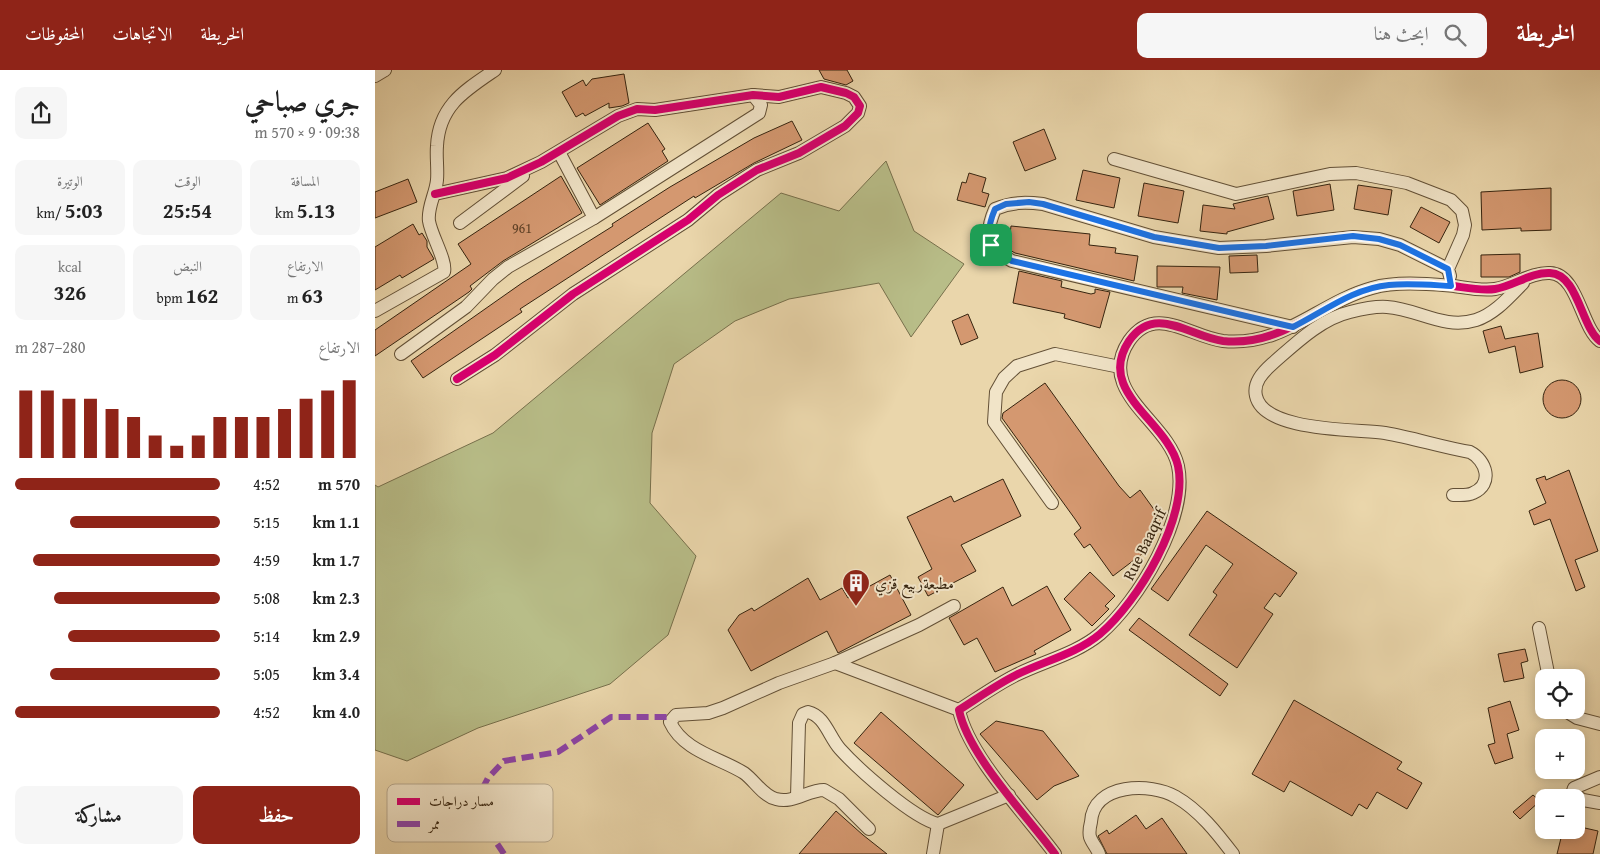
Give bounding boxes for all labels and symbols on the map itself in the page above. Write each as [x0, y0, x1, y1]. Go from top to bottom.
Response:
house number: 961 [512, 218, 532, 238]
pin [970, 224, 1012, 266]
street label: Rue Baaqrif [1116, 502, 1173, 584]
building icon: مطبعةربيع قزي [841, 568, 871, 607]
place label: مطبعةربيع قزي [875, 571, 954, 599]
legend [387, 784, 553, 842]
text: مسار دراجات [429, 791, 494, 811]
text: ممر [427, 814, 440, 834]

